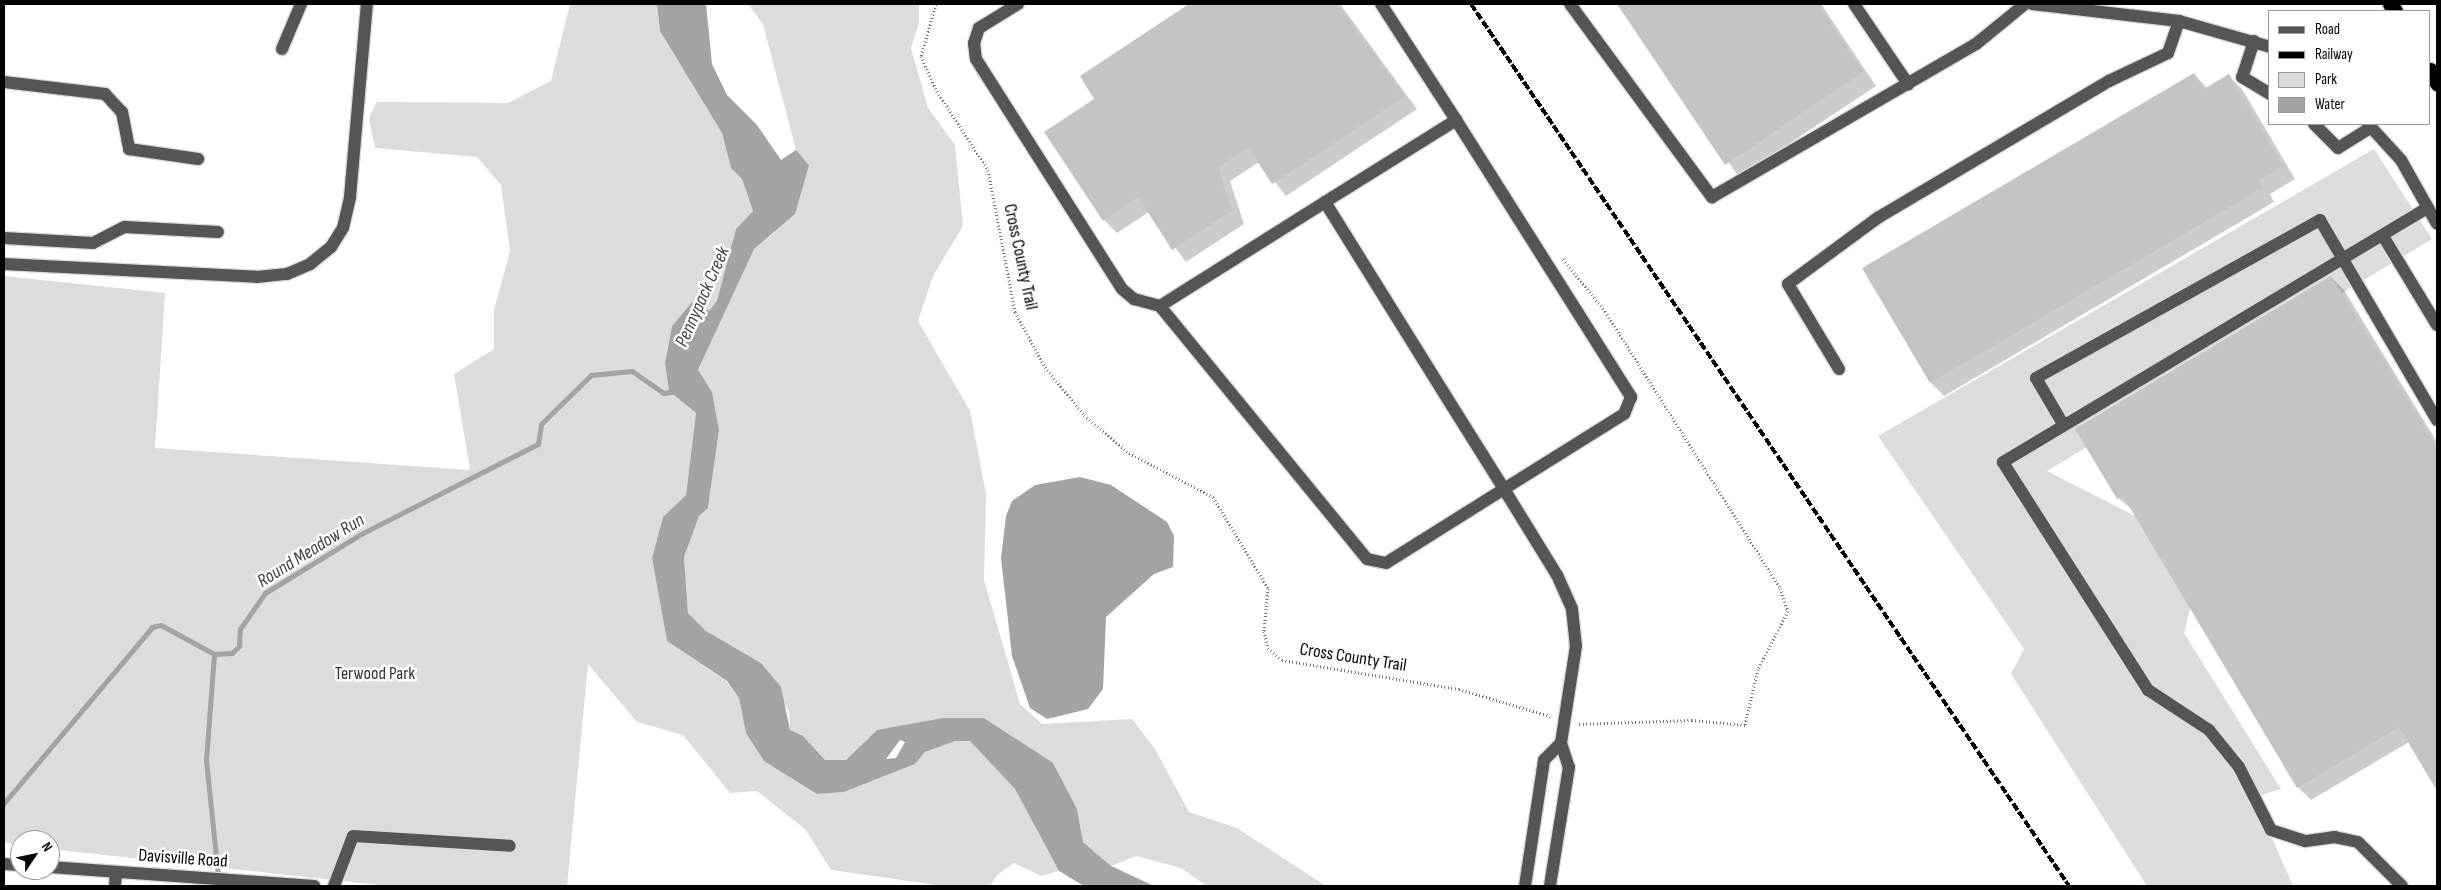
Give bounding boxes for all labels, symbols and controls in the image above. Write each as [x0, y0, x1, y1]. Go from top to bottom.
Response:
legend [2268, 10, 2431, 125]
text: Road [2315, 20, 2340, 39]
text: Railway [2315, 45, 2353, 64]
text: Park [2315, 70, 2337, 89]
text: Water [2315, 95, 2345, 114]
street label: Cross County Trail [998, 202, 1042, 312]
water label: Pennypack Creek [671, 243, 735, 351]
water label: Round Meadow Run [253, 509, 369, 593]
street label: Cross County Trail [1298, 639, 1408, 677]
park label: Terwood Park [335, 663, 415, 685]
north arrow [10, 830, 60, 880]
text: N [38, 839, 56, 855]
street label: Davisville Road [138, 845, 228, 873]

